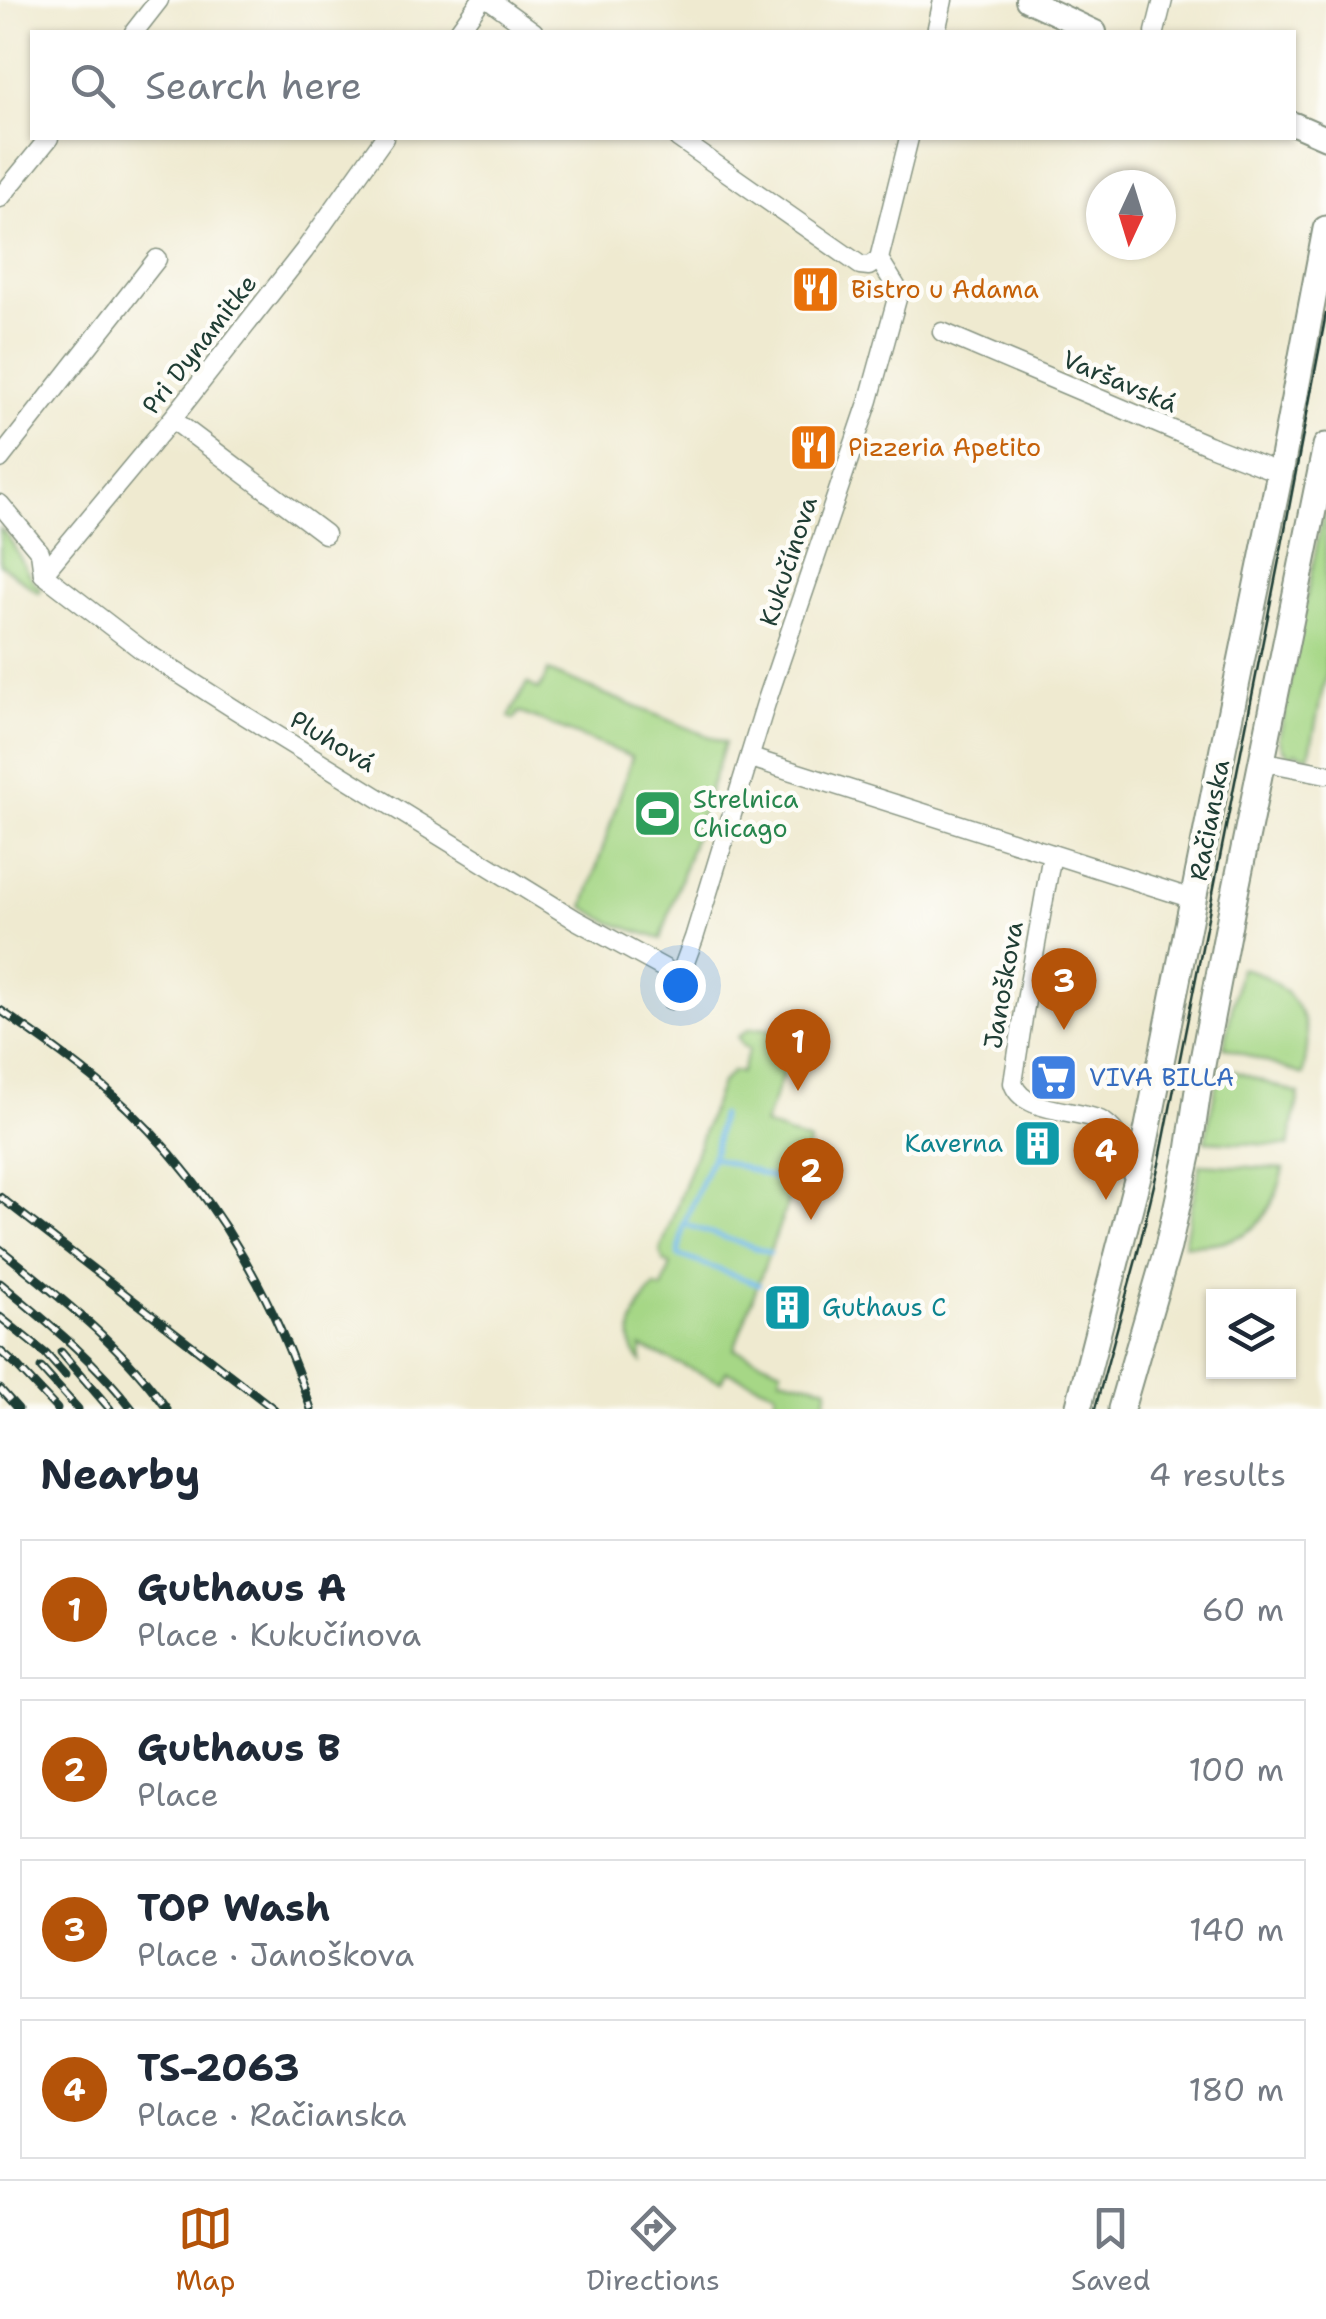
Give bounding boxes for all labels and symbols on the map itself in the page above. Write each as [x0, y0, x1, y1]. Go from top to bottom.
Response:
north arrow [1086, 170, 1176, 260]
restaurant icon: Bistro u Adama [790, 263, 842, 315]
street label: Pri Dynamitke [134, 267, 264, 421]
place label: Bistro u Adama [851, 272, 1039, 306]
street label: Varšavská [1057, 342, 1183, 421]
restaurant icon: Pizzeria Apetito [787, 421, 839, 473]
place label: Pizzeria Apetito [848, 430, 1041, 464]
street label: Kukučínova [751, 491, 825, 630]
street label: Pluhová [284, 702, 383, 780]
street label: Račianska [1181, 756, 1237, 883]
place label: Strelnica Chicago [693, 782, 799, 845]
sports icon: Strelnica Chicago [632, 787, 684, 839]
street label: Janoškova [975, 918, 1031, 1051]
pin: 3 [1032, 948, 1096, 1030]
your location [655, 960, 706, 1011]
pin: 1 [766, 1008, 830, 1091]
supermarket icon: VIVA BILLA [1028, 1051, 1080, 1103]
place label: VIVA BILLA [1089, 1060, 1234, 1094]
building icon: Kaverna [1012, 1117, 1064, 1169]
pin: 4 [1074, 1118, 1138, 1200]
place label: Kaverna [904, 1126, 1003, 1160]
pin: 2 [778, 1138, 844, 1220]
building icon: Guthaus C [761, 1281, 813, 1333]
place label: Guthaus C [822, 1290, 947, 1324]

